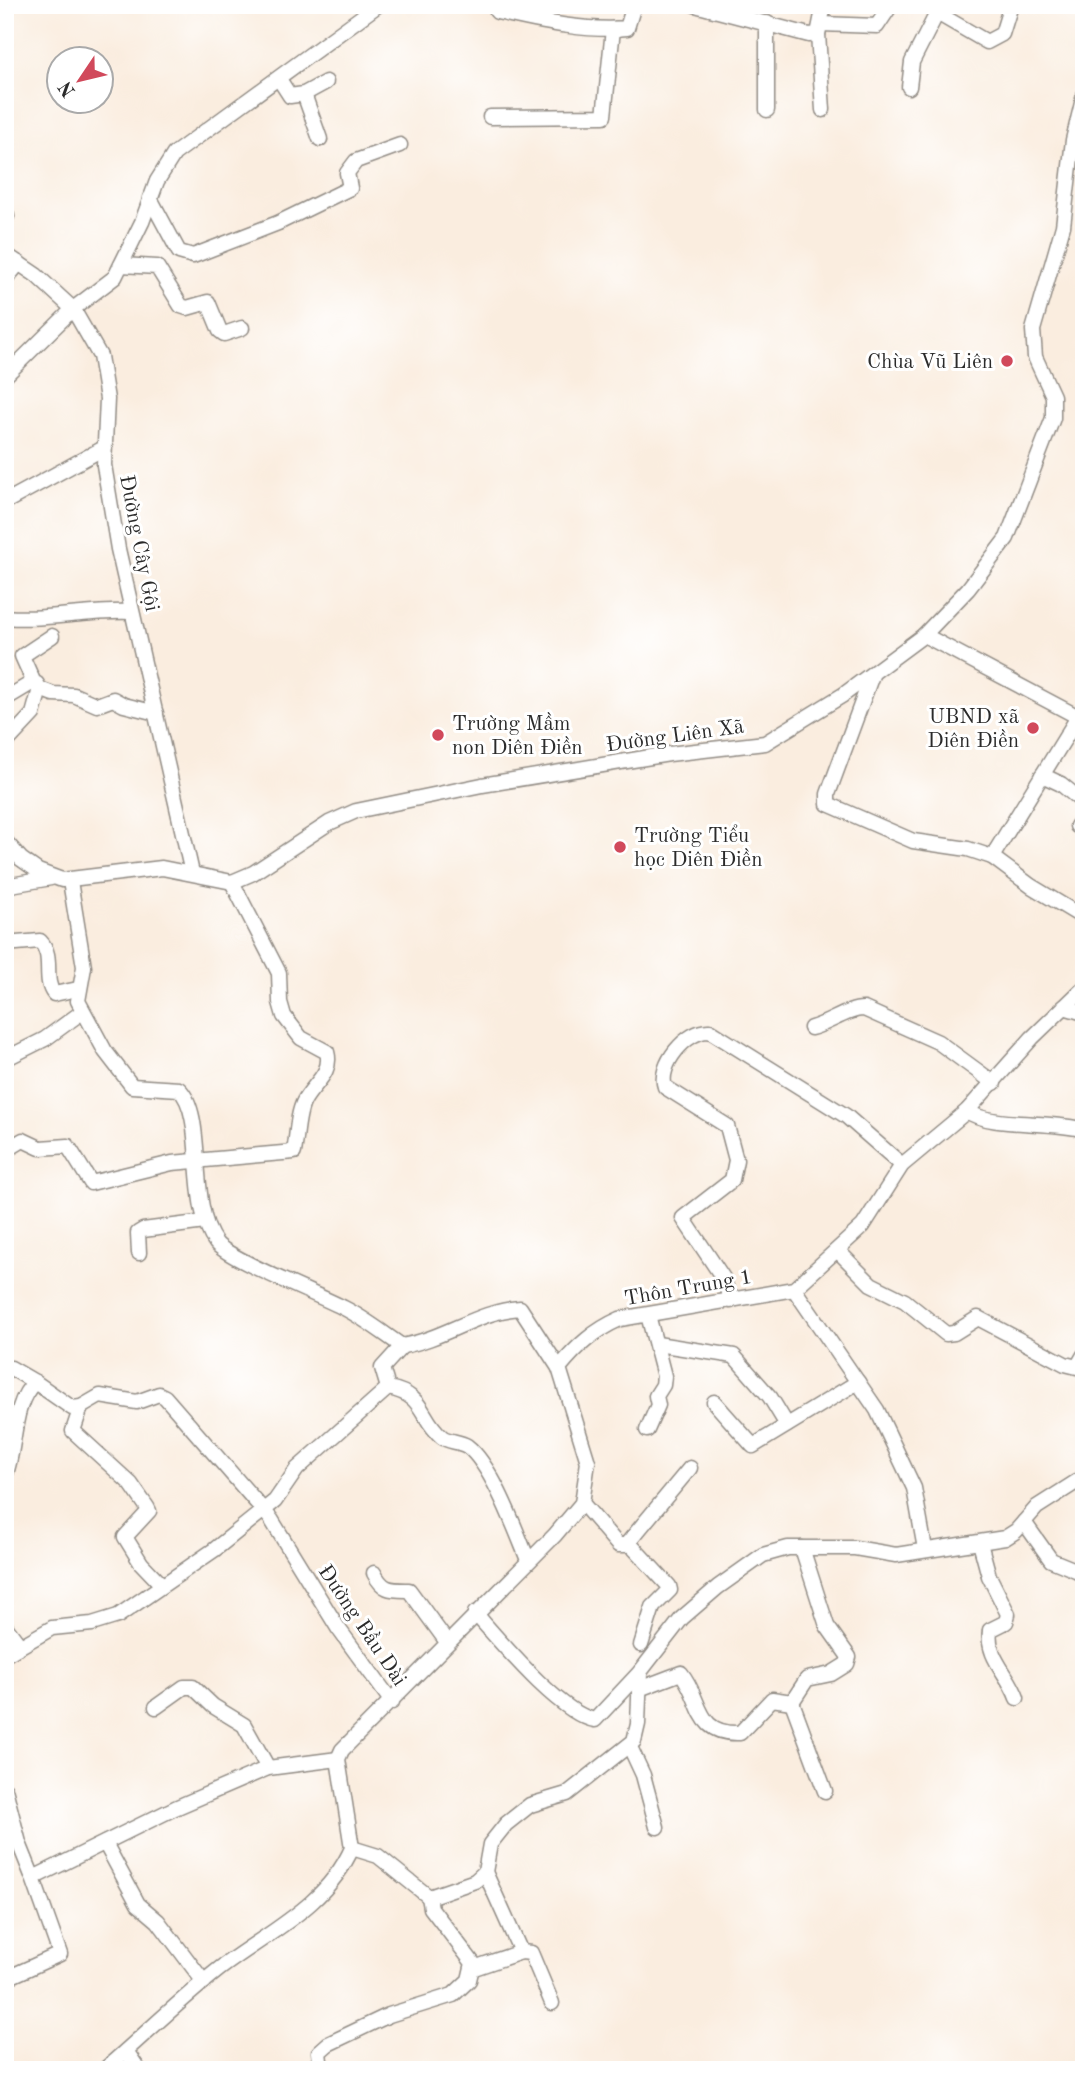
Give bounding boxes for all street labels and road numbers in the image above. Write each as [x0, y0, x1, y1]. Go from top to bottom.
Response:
street label: Đường Cây Gội [115, 473, 162, 613]
street label: Đường Liên Xã [605, 716, 746, 757]
street label: Thôn Trung 1 [623, 1267, 754, 1310]
street label: Đường Bầu Dài [314, 1561, 411, 1690]

